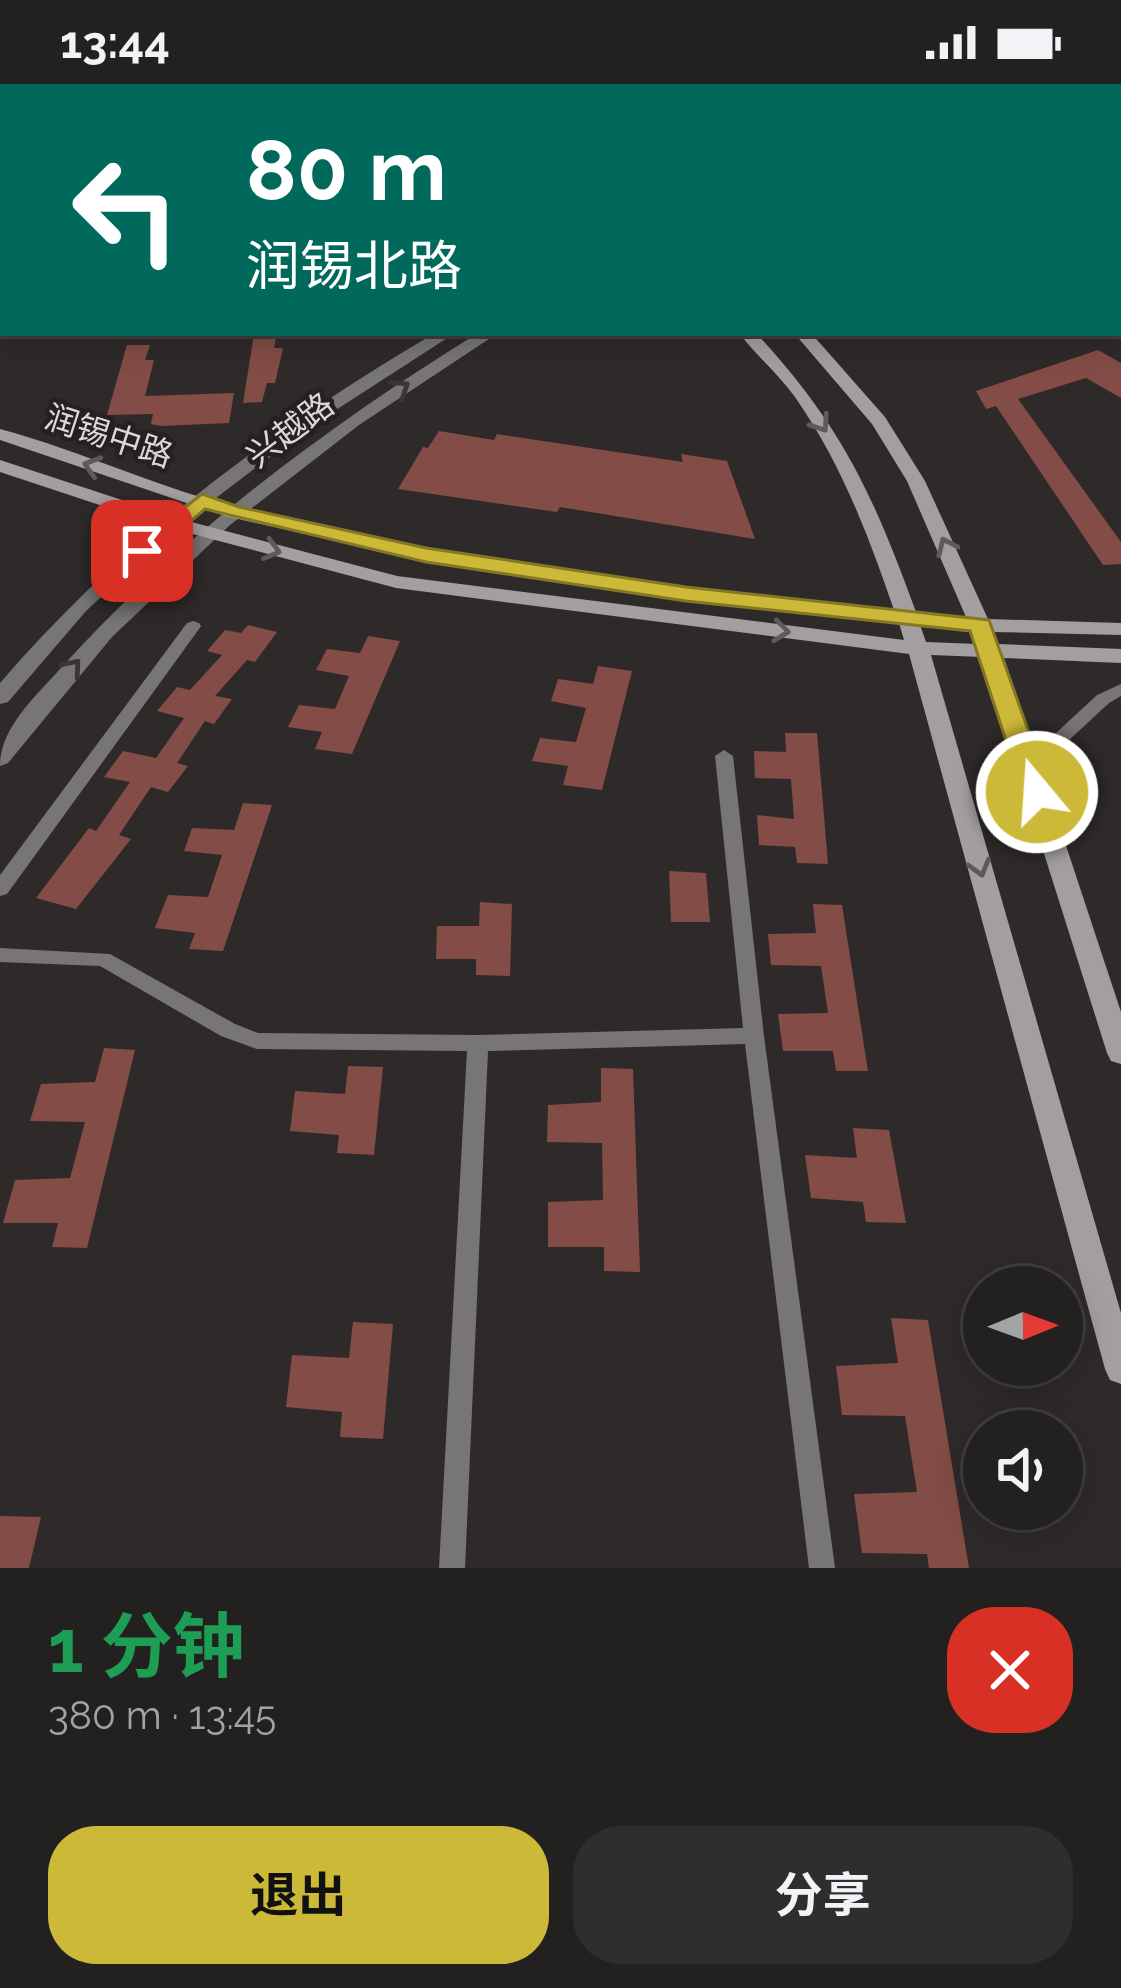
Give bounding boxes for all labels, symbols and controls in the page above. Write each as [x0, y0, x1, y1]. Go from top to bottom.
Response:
text: 13:44 [60, 16, 170, 69]
text: 80 m [246, 121, 447, 220]
icon: left [48, 132, 204, 288]
text: 润锡北路 [246, 234, 462, 298]
one-way arrow [387, 381, 409, 403]
street label: 兴越路 [239, 385, 341, 475]
street label: 润锡中路 [40, 397, 178, 475]
one-way arrow [807, 410, 829, 432]
one-way arrow [82, 455, 103, 480]
pin [91, 500, 193, 602]
icon: arrive [109, 518, 175, 584]
one-way arrow [262, 535, 282, 560]
one-way arrow [936, 537, 960, 558]
one-way arrow [771, 618, 791, 644]
one-way arrow [59, 659, 81, 681]
position arrow [974, 729, 1100, 855]
one-way arrow [966, 857, 991, 878]
north arrow [963, 1266, 1083, 1386]
map controls [963, 1266, 1083, 1530]
button: sound [963, 1410, 1083, 1530]
text: 1 分钟 [48, 1604, 245, 1689]
button: close [947, 1607, 1073, 1733]
text: 380 m · 13:45 [48, 1692, 276, 1738]
button: 退出 [48, 1826, 549, 1964]
button: 分享 [573, 1826, 1073, 1964]

